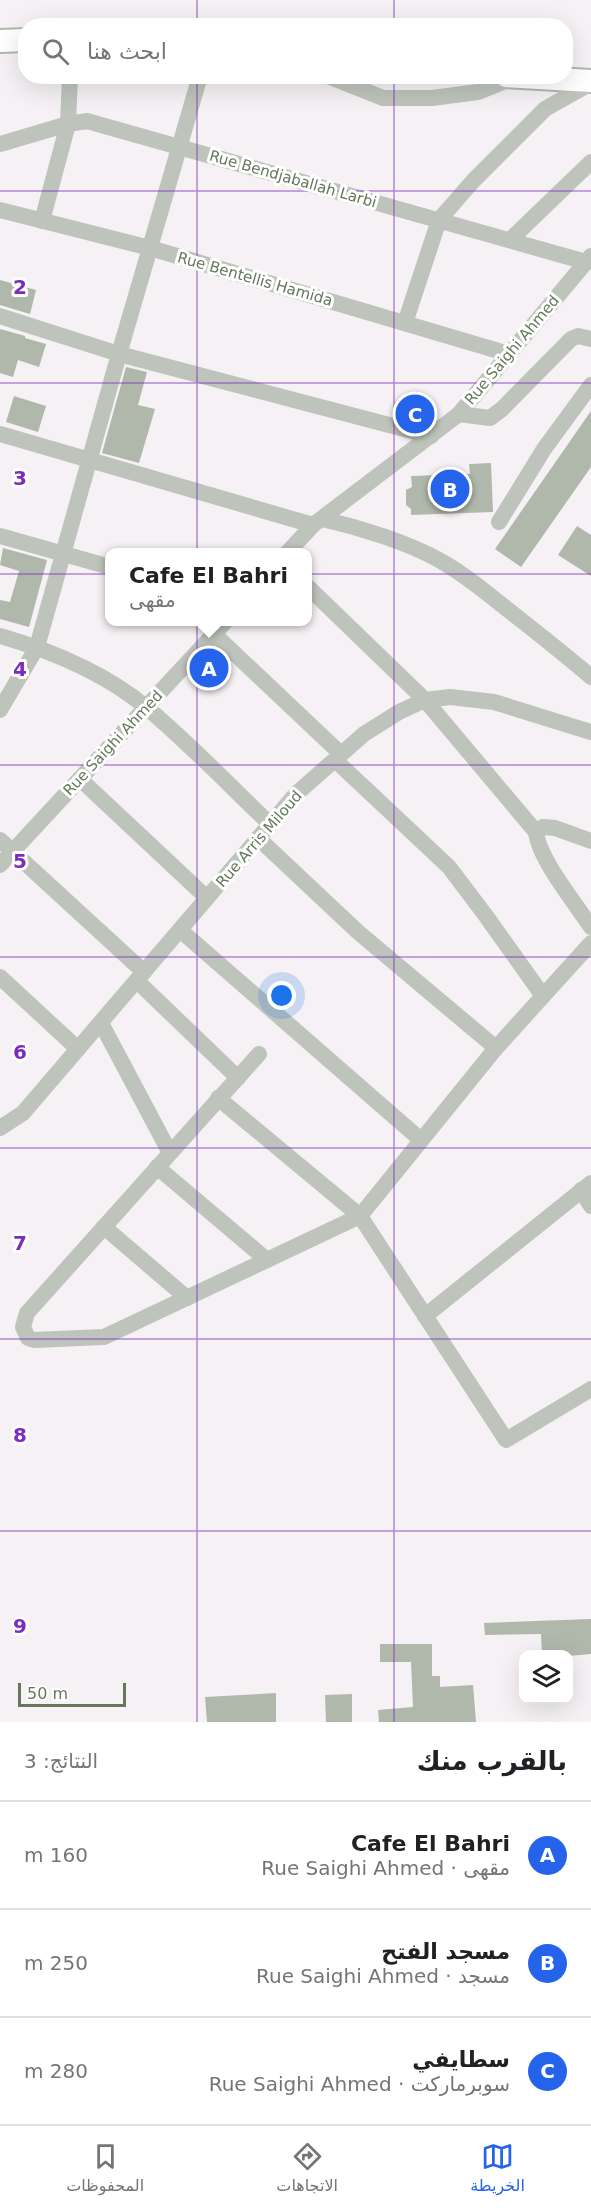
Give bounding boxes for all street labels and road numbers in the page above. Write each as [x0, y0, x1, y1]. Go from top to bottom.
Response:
street label: Rue Bendjaballah Larbi [207, 146, 379, 212]
street label: Rue Bentellis Hamida [175, 248, 335, 310]
street label: Rue Saighi Ahmed [461, 292, 563, 408]
street label: Rue Saighi Ahmed [60, 687, 166, 799]
street label: Rue Arris Miloud [212, 787, 306, 891]

